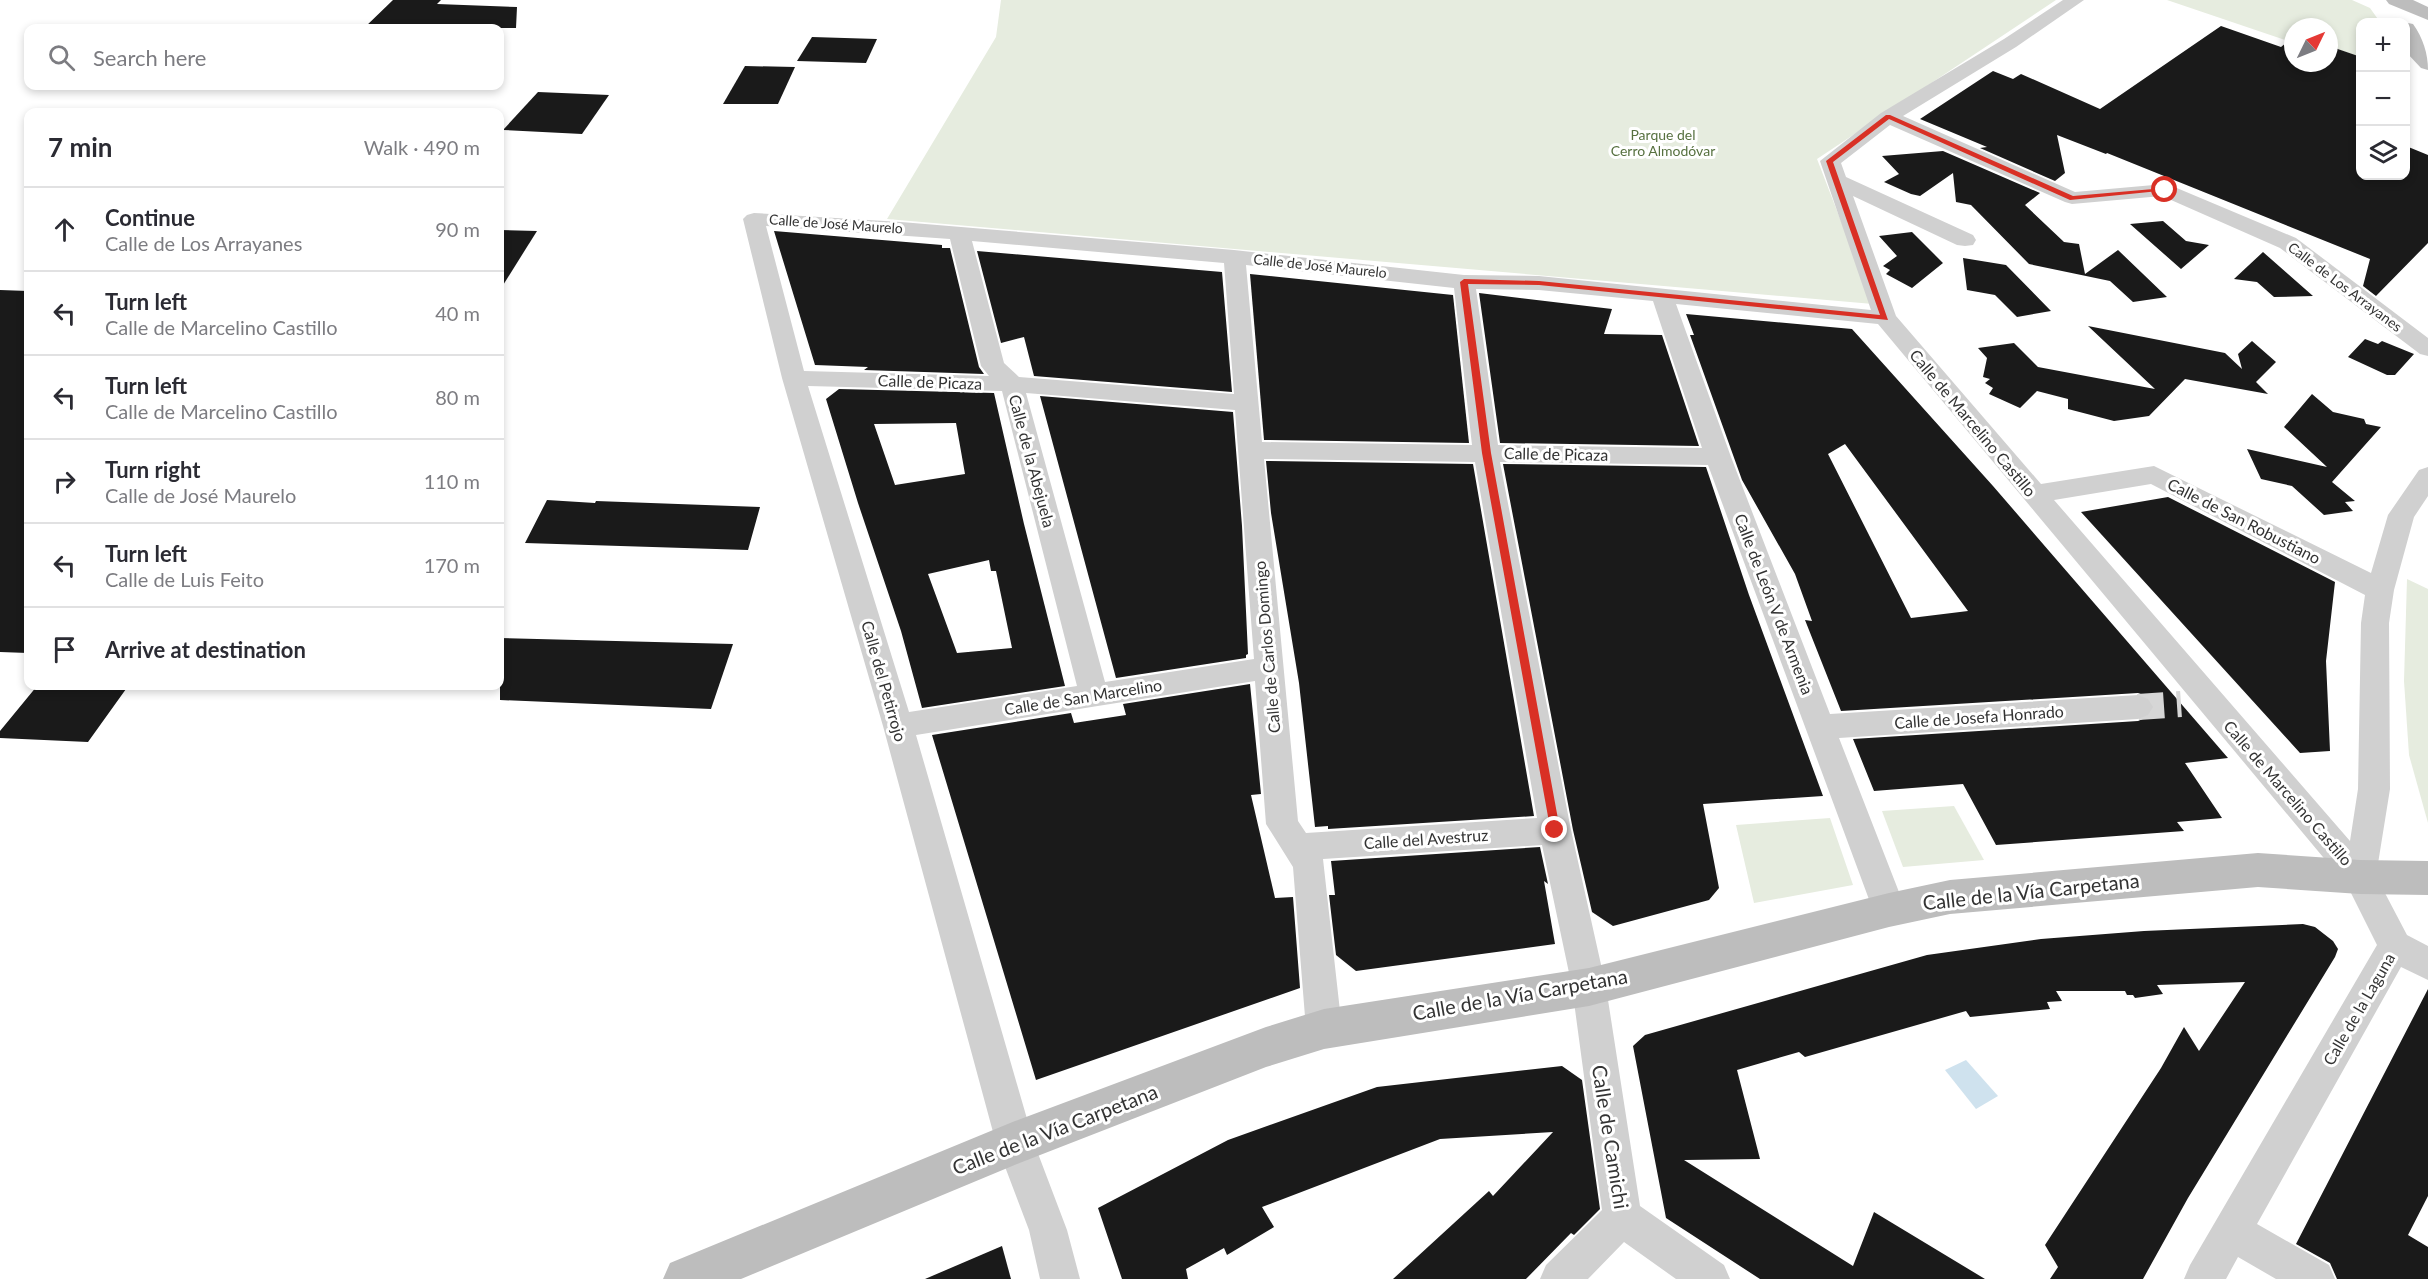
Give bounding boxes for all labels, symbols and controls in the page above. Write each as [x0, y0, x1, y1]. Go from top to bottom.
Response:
north arrow [2284, 18, 2338, 72]
map controls [2356, 18, 2410, 180]
button: + [2356, 18, 2410, 72]
search box [24, 24, 504, 90]
icon: search [45, 41, 78, 74]
text: Search here [93, 44, 206, 71]
button: − [2356, 72, 2410, 126]
park label: Parque del Cerro Almodóvar [1611, 126, 1715, 159]
button: layers [2356, 126, 2410, 180]
text: 7 min [48, 131, 112, 163]
text: Walk · 490 m [364, 135, 480, 159]
route start [2151, 176, 2177, 202]
text: Continue [105, 204, 195, 231]
street label: Calle de José Maurelo [769, 210, 903, 237]
icon: ahead [48, 213, 81, 246]
text: 90 m [435, 217, 480, 241]
text: Calle de Los Arrayanes [105, 231, 302, 255]
street label: Calle de Los Arrayanes [2285, 238, 2406, 335]
street label: Calle de José Maurelo [1253, 250, 1388, 281]
text: Turn left [105, 288, 187, 315]
icon: left [48, 297, 81, 330]
text: 40 m [435, 301, 480, 325]
text: Calle de Marcelino Castillo [105, 315, 338, 339]
street label: Calle de Marcelino Castillo [1906, 345, 2040, 500]
street label: Calle de Picaza [878, 370, 983, 393]
text: Turn left [105, 372, 187, 399]
icon: left [48, 381, 81, 414]
text: 80 m [435, 385, 480, 409]
street label: Calle de la Abejuela [1006, 392, 1059, 529]
text: Calle de Marcelino Castillo [105, 399, 338, 423]
street label: Calle de Picaza [1504, 443, 1608, 464]
text: Turn right [105, 456, 200, 483]
icon: right [48, 465, 81, 498]
text: 110 m [424, 469, 480, 493]
street label: Calle de San Robustiano [2165, 474, 2324, 567]
text: Calle de José Maurelo [105, 483, 296, 507]
street label: Calle de León V de Armenia [1731, 511, 1818, 697]
text: Turn left [105, 540, 187, 567]
icon: left [48, 549, 81, 582]
text: 170 m [424, 553, 480, 577]
street label: Calle de Carlos Domingo [1250, 560, 1284, 734]
text: Calle de Luis Feito [105, 567, 264, 591]
street label: Calle del Petirrojo [858, 618, 911, 743]
icon: arrive [48, 633, 81, 666]
text: Arrive at destination [105, 636, 306, 663]
street label: Calle de San Marcelino [1003, 675, 1163, 718]
street label: Calle de Josefa Honrado [1894, 701, 2064, 732]
street label: Calle de Marcelino Castillo [2220, 716, 2357, 869]
route end [1541, 816, 1567, 842]
street label: Calle del Avestruz [1363, 825, 1489, 852]
street label: Calle de la Vía Carpetana [1921, 868, 2140, 914]
street label: Calle de la Laguna [2319, 949, 2398, 1068]
street label: Calle de la Vía Carpetana [1410, 963, 1629, 1025]
street label: Calle de Camichi [1588, 1063, 1634, 1211]
street label: Calle de la Vía Carpetana [949, 1079, 1161, 1179]

